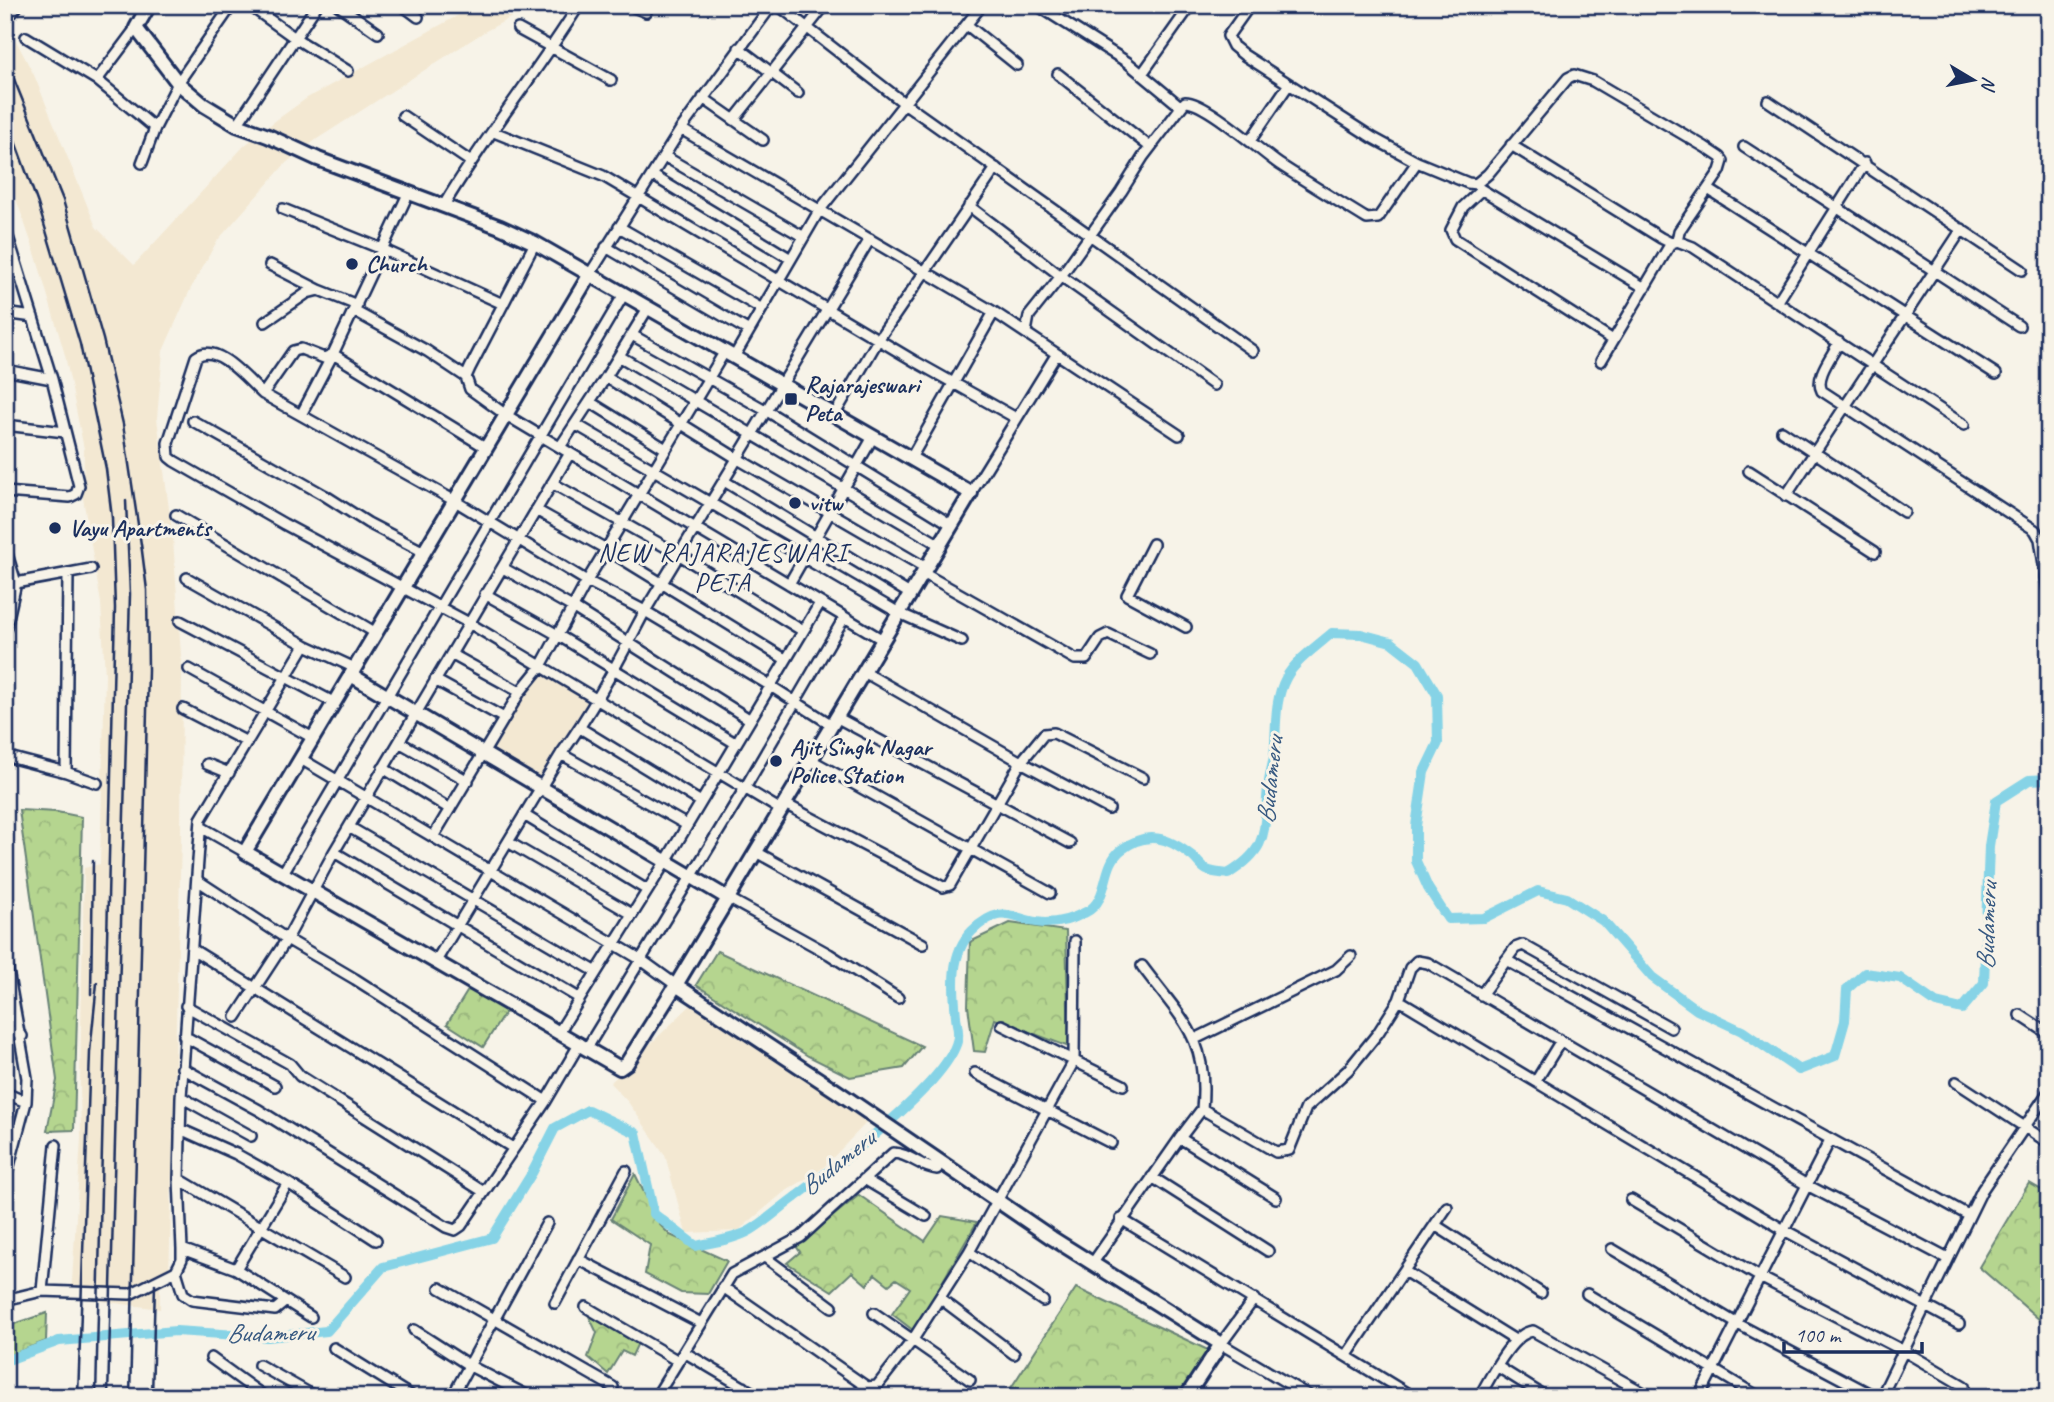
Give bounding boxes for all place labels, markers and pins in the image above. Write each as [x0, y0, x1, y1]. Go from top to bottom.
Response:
place label: Church [366, 249, 428, 279]
marker: Church [344, 256, 360, 272]
place label: Rajarajeswari Peta [805, 370, 923, 428]
marker: Rajarajeswari Peta [783, 391, 799, 407]
place label: vitw [809, 488, 845, 518]
marker: vitw [787, 495, 803, 511]
place label: Vayu Apartments [69, 513, 213, 543]
marker: Vayu Apartments [47, 520, 63, 536]
place label: Ajit Singh Nagar Police Station [790, 732, 934, 790]
marker: Ajit Singh Nagar Police Station [768, 753, 784, 769]

